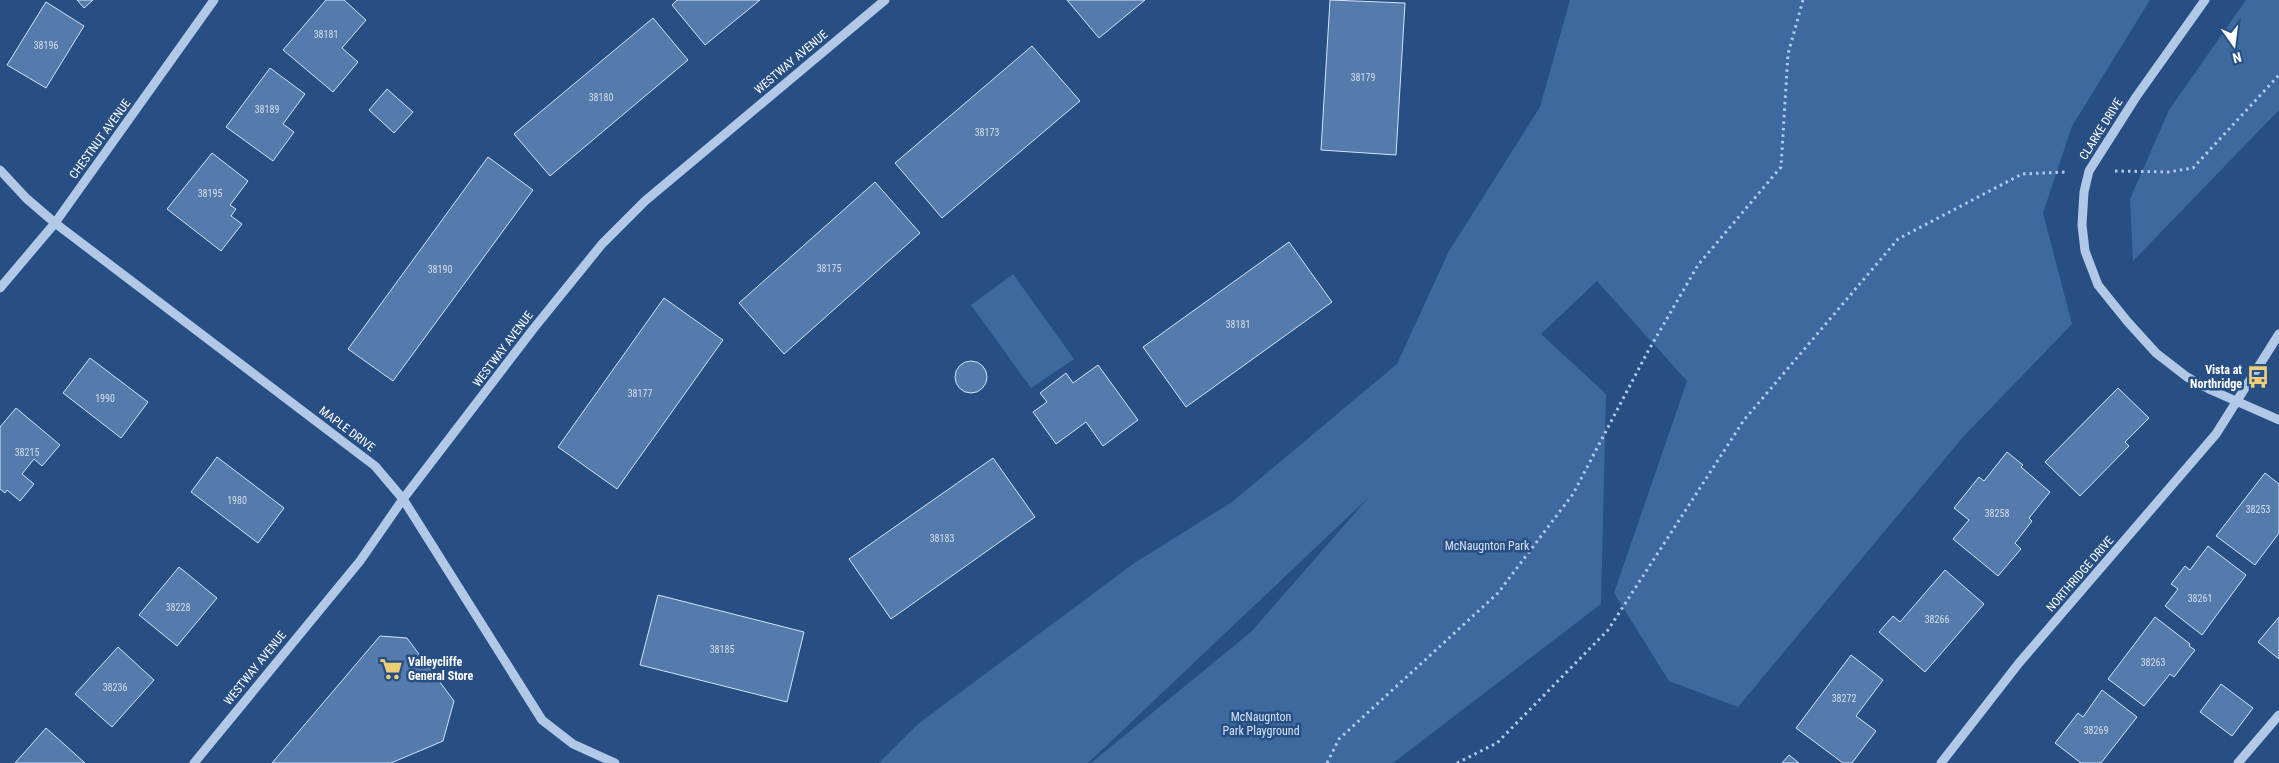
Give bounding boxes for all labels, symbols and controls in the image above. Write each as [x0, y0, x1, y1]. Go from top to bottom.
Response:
north arrow [2209, 20, 2259, 70]
street label: WESTWAY AVENUE [752, 27, 830, 97]
house number: 38181 [314, 29, 338, 40]
house number: 38196 [34, 40, 58, 51]
text: N [2231, 49, 2243, 66]
house number: 38179 [1351, 72, 1375, 83]
house number: 38180 [589, 92, 613, 103]
street label: CHESTNUT AVENUE [66, 96, 134, 181]
street label: CLARKE DRIVE [2076, 96, 2126, 162]
house number: 38189 [255, 104, 279, 115]
house number: 38173 [975, 127, 999, 138]
house number: 38195 [198, 188, 222, 199]
house number: 38175 [817, 263, 841, 274]
house number: 38190 [428, 264, 452, 275]
street label: WESTWAY AVENUE [470, 308, 536, 390]
house number: 38181 [1226, 319, 1250, 330]
place label: Vista at Northridge [2190, 363, 2242, 391]
bus stop icon: Vista at Northridge [2245, 364, 2271, 390]
house number: 38177 [628, 388, 652, 399]
house number: 1990 [95, 393, 115, 404]
street label: MAPLE DRIVE [316, 404, 378, 454]
house number: 38215 [15, 447, 39, 458]
house number: 1980 [227, 495, 247, 506]
house number: 38253 [2246, 504, 2270, 515]
house number: 38258 [1985, 508, 2009, 519]
house number: 38183 [930, 533, 954, 544]
street label: NORTHRIDGE DRIVE [2043, 533, 2117, 615]
park label: McNaugnton Park [1445, 539, 1530, 553]
house number: 38261 [2188, 593, 2212, 604]
house number: 38228 [166, 602, 190, 613]
house number: 38266 [1925, 614, 1949, 625]
street label: WESTWAY AVENUE [221, 628, 289, 708]
house number: 38185 [710, 644, 734, 655]
place label: Valleycliffe General Store [408, 655, 473, 683]
supermarket icon: Valleycliffe General Store [378, 656, 404, 682]
house number: 38263 [2141, 657, 2165, 668]
house number: 38236 [103, 682, 127, 693]
house number: 38272 [1832, 693, 1856, 704]
park label: McNaugnton Park Playground [1222, 710, 1300, 738]
house number: 38269 [2084, 725, 2108, 736]

